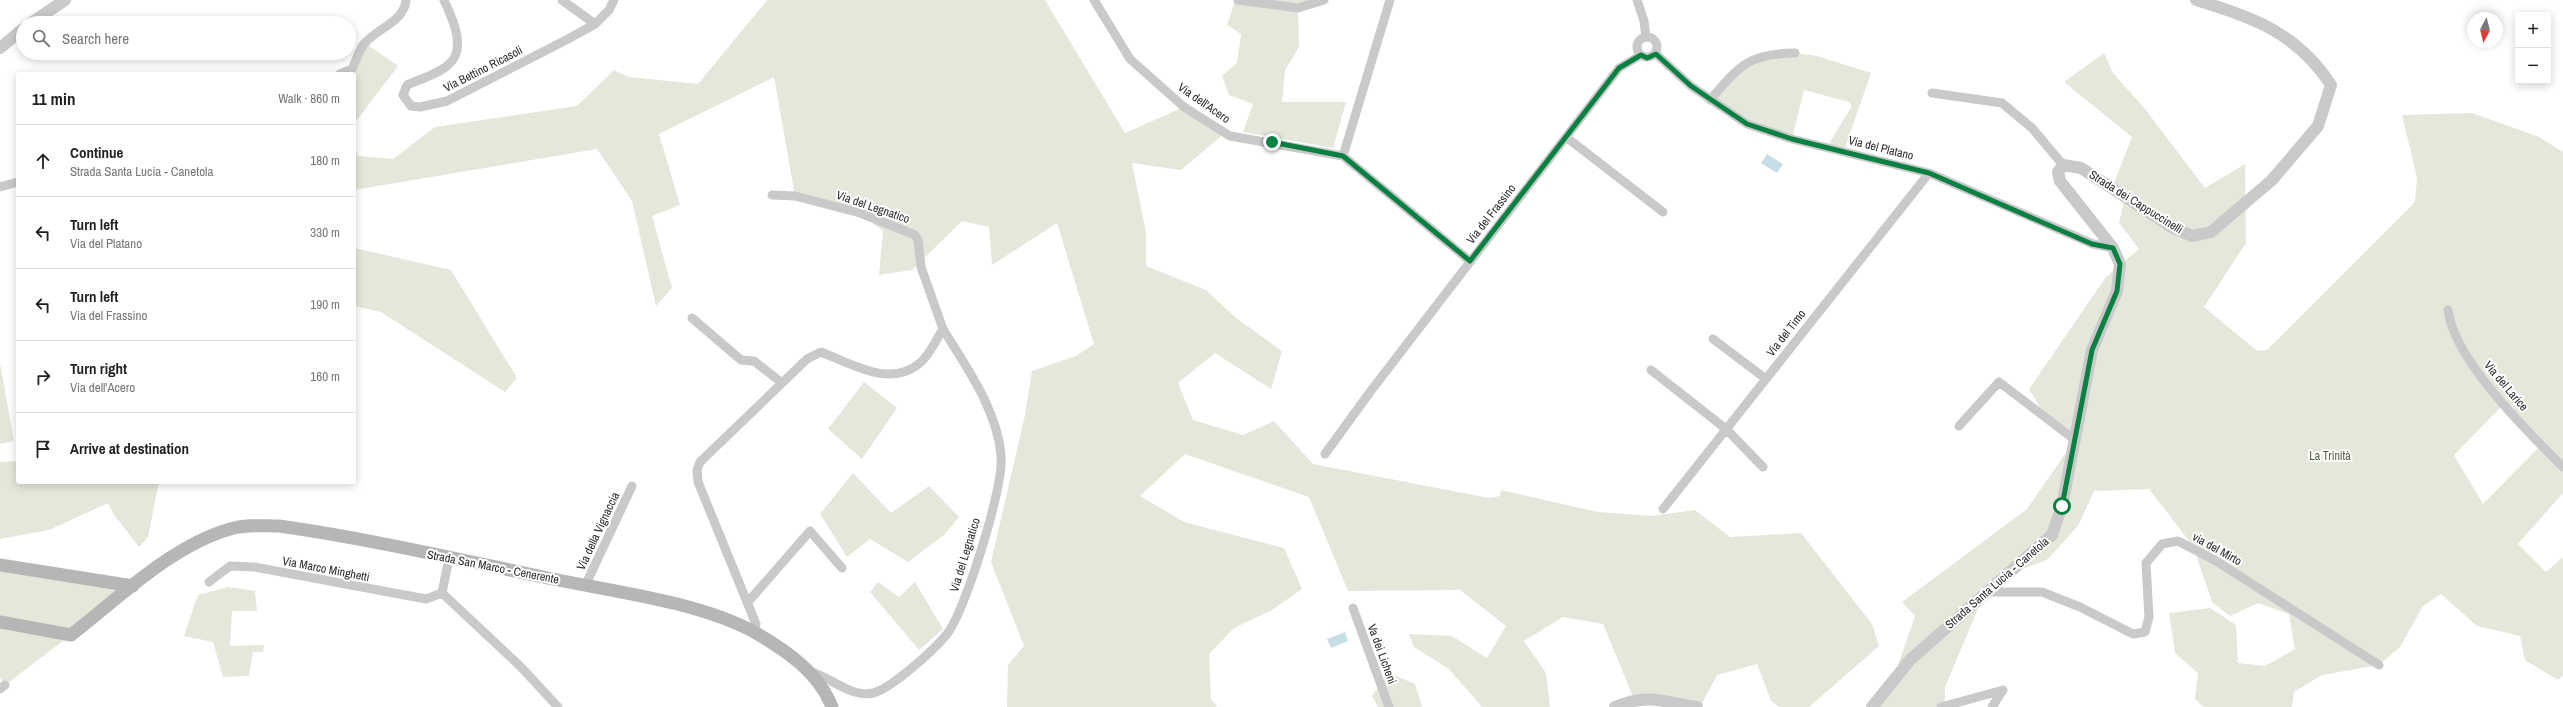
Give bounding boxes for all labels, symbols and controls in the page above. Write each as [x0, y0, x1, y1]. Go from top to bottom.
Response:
north arrow [2467, 12, 2503, 48]
map controls [2515, 12, 2551, 84]
button: + [2515, 12, 2551, 48]
search box [16, 16, 356, 60]
icon: search [30, 27, 52, 49]
text: Search here [62, 28, 129, 49]
street label: Via Bettino Ricasoli [441, 42, 525, 96]
button: − [2515, 48, 2551, 84]
street label: Via dell'Acero [1175, 79, 1233, 127]
text: 11 min [32, 87, 75, 110]
text: Walk · 860 m [278, 90, 340, 107]
street label: Via del Platano [1847, 132, 1915, 164]
route end [1263, 133, 1281, 151]
text: Continue [70, 142, 123, 163]
icon: ahead [32, 150, 54, 172]
text: 180 m [310, 152, 340, 169]
text: Strada Santa Lucia - Canetola [70, 163, 213, 180]
street label: Strada dei Cappuccinelli [2086, 167, 2186, 237]
street label: Via del Frassino [1463, 181, 1519, 247]
street label: Via del Legnatico [834, 187, 912, 227]
text: Turn left [70, 214, 118, 235]
icon: left [32, 222, 54, 244]
text: 330 m [310, 224, 340, 241]
text: Via del Platano [70, 235, 142, 252]
text: Turn left [70, 286, 118, 307]
icon: left [32, 294, 54, 316]
text: 190 m [310, 296, 340, 313]
street label: Via del Timo [1763, 306, 1809, 360]
text: Via del Frassino [70, 307, 147, 324]
text: Turn right [70, 358, 127, 379]
street label: Via del Larice [2480, 358, 2532, 414]
icon: right [32, 366, 54, 388]
text: 160 m [310, 368, 340, 385]
text: Via dell'Acero [70, 379, 135, 396]
icon: arrive [32, 438, 54, 460]
text: Arrive at destination [70, 438, 189, 459]
park label: La Trinità [2309, 448, 2351, 464]
street label: Via della Vignaccia [573, 489, 623, 573]
route start [2053, 497, 2071, 515]
street label: Via del Legnatico [946, 516, 984, 594]
street label: via del Mirto [2189, 529, 2245, 569]
street label: Strada Santa Lucia - Canetola [1942, 533, 2053, 632]
street label: Strada San Marco - Cenerente [426, 546, 560, 588]
street label: Via Marco Minghetti [281, 553, 371, 585]
street label: Va dei Licheni [1364, 622, 1400, 686]

